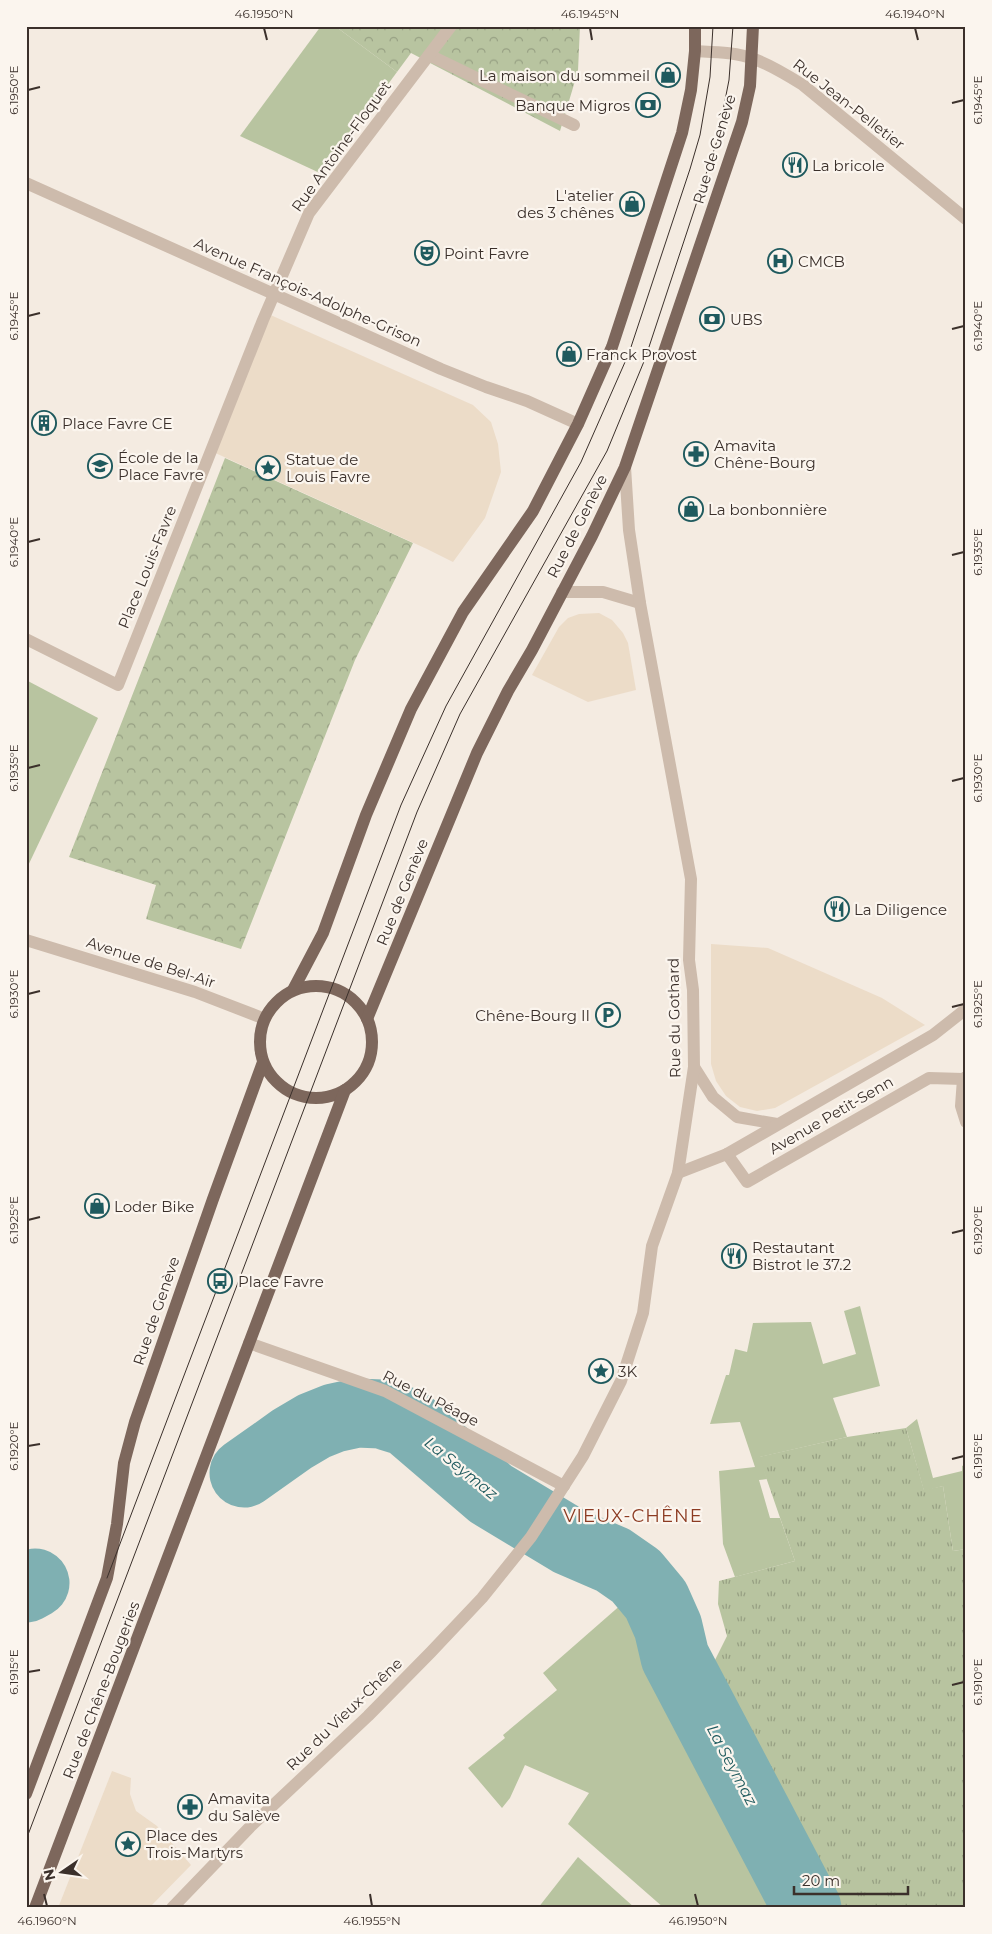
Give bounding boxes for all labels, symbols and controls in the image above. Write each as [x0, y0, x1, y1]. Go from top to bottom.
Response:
text: 46.1950°N [235, 6, 293, 21]
text: 46.1945°N [561, 6, 619, 21]
text: 46.1940°N [885, 6, 945, 21]
street label: Rue Jean-Pelletier [789, 54, 909, 154]
shop icon: La maison du sommeil [655, 62, 681, 88]
text: 6.1950°E [6, 65, 21, 115]
place label: La maison du sommeil [479, 66, 650, 85]
text: 6.1945°E [970, 75, 985, 125]
street label: Rue Antoine-Floquet [287, 77, 395, 215]
bank icon: Banque Migros [635, 92, 661, 118]
street label: Rue de Genève [688, 92, 740, 206]
place label: Banque Migros [515, 96, 630, 115]
restaurant icon: La bricole [782, 152, 808, 178]
place label: La bricole [812, 156, 885, 175]
place label: L'atelier des 3 chênes [517, 186, 614, 222]
shop icon: L'atelier des 3 chênes [619, 191, 645, 217]
street label: Avenue François-Adolphe-Grison [191, 233, 425, 351]
theatre icon: Point Favre [414, 240, 440, 266]
place label: Point Favre [444, 244, 529, 263]
hospital icon: CMCB [767, 248, 793, 274]
place label: CMCB [798, 252, 845, 271]
text: 6.1945°E [6, 291, 21, 341]
text: 6.1940°E [970, 301, 985, 351]
bank icon: UBS [699, 306, 725, 332]
place label: UBS [730, 310, 762, 329]
shop icon: Franck Provost [556, 341, 582, 367]
place label: Franck Provost [586, 345, 697, 364]
building icon: Place Favre CE [31, 410, 57, 436]
place label: Place Favre CE [62, 414, 172, 433]
place label: Amavita Chêne-Bourg [714, 436, 816, 472]
pharmacy icon: Amavita Chêne-Bourg [683, 441, 709, 467]
place label: École de la Place Favre [118, 448, 204, 484]
place label: Statue de Louis Favre [286, 450, 370, 486]
school or university icon: École de la Place Favre [87, 453, 113, 479]
place icon: Statue de Louis Favre [255, 455, 281, 481]
street label: Rue de Genève [543, 471, 611, 581]
shop icon: La bonbonnière [678, 496, 704, 522]
place label: La bonbonnière [708, 500, 827, 519]
street label: Place Louis-Favre [114, 503, 180, 631]
text: 6.1940°E [6, 517, 21, 567]
text: 6.1935°E [970, 528, 985, 576]
text: 6.1935°E [6, 744, 21, 792]
text: 6.1930°E [970, 753, 985, 803]
street label: Rue de Genève [372, 836, 432, 948]
restaurant icon: La Diligence [824, 896, 850, 922]
place label: La Diligence [854, 900, 947, 919]
street label: Avenue de Bel-Air [84, 932, 218, 992]
street label: Rue du Gothard [663, 958, 685, 1078]
text: 6.1930°E [6, 969, 21, 1019]
text: 6.1925°E [970, 980, 985, 1028]
parking icon: Chêne-Bourg II [595, 1002, 621, 1028]
place label: Chêne-Bourg II [475, 1006, 590, 1025]
street label: Avenue Petit-Senn [766, 1072, 896, 1158]
shop icon: Loder Bike [84, 1193, 110, 1219]
text: 6.1925°E [6, 1196, 21, 1244]
place label: Loder Bike [114, 1197, 194, 1216]
text: 6.1920°E [970, 1205, 985, 1255]
place label: Restautant Bistrot le 37.2 [752, 1238, 851, 1274]
restaurant icon: Restautant Bistrot le 37.2 [721, 1243, 747, 1269]
street label: Rue de Genève [129, 1254, 183, 1368]
bus stop icon: Place Favre [207, 1268, 233, 1294]
place label: Place Favre [238, 1272, 324, 1291]
place icon: 3K [588, 1358, 614, 1384]
place label: 3K [618, 1362, 637, 1381]
street label: Rue du Péage [380, 1366, 482, 1430]
text: 6.1920°E [6, 1421, 21, 1471]
water label: La Seymaz [421, 1433, 502, 1504]
text: 6.1915°E [970, 1433, 985, 1479]
district label: VIEUX-CHÊNE [563, 1505, 703, 1527]
street label: Rue de Chêne-Bougeries [58, 1599, 144, 1781]
text: 6.1915°E [6, 1649, 21, 1695]
street label: Rue du Vieux-Chêne [282, 1654, 406, 1774]
text: 6.1910°E [970, 1659, 985, 1705]
water label: La Seymaz [703, 1722, 762, 1809]
place label: Amavita du Salève [208, 1789, 280, 1825]
pharmacy icon: Amavita du Salève [177, 1794, 203, 1820]
place label: Place des Trois-Martyrs [146, 1826, 243, 1862]
place icon: Place des Trois-Martyrs [115, 1831, 141, 1857]
north arrow [38, 1846, 88, 1896]
scale bar [794, 1864, 908, 1896]
text: N [39, 1867, 59, 1882]
text: 20 m [802, 1871, 840, 1890]
text: 46.1960°N [17, 1913, 77, 1928]
text: 46.1955°N [343, 1913, 401, 1928]
text: 46.1950°N [669, 1913, 727, 1928]

